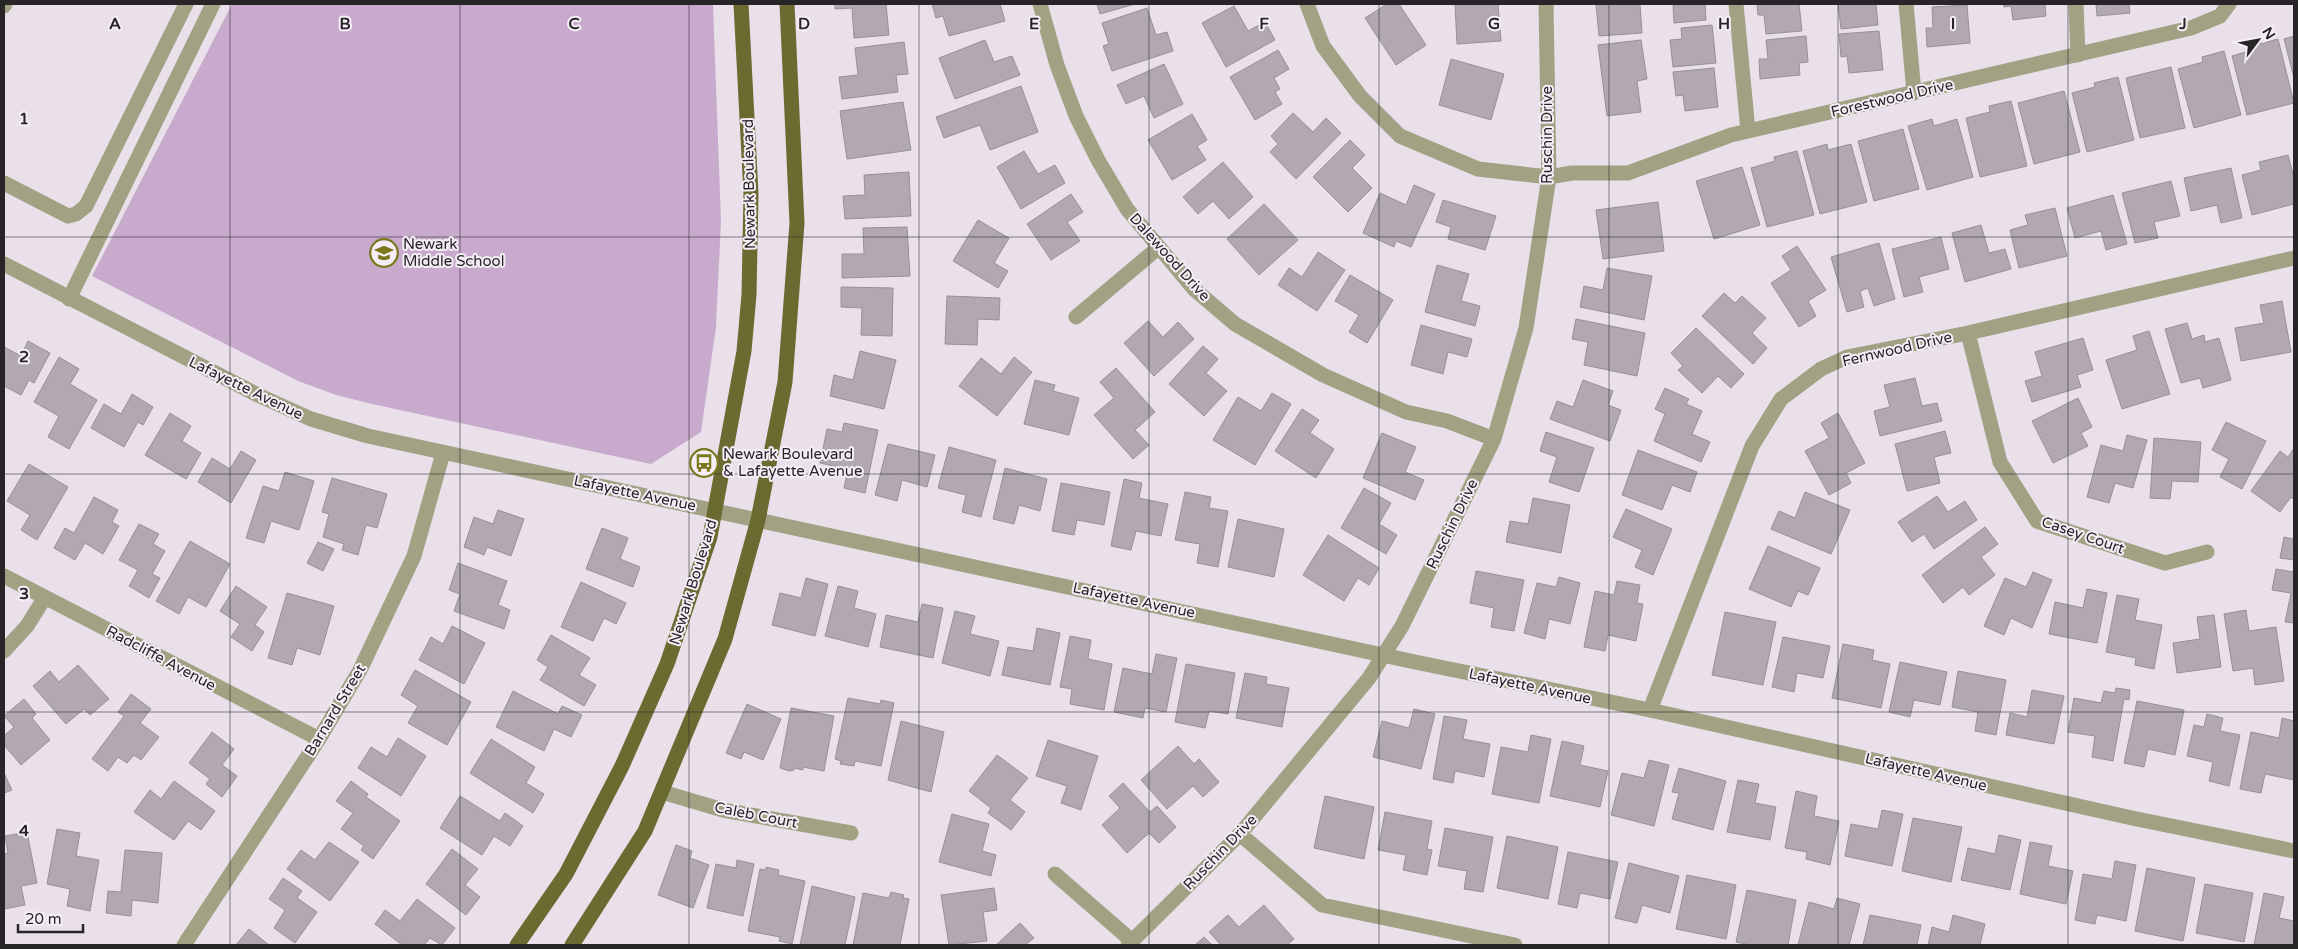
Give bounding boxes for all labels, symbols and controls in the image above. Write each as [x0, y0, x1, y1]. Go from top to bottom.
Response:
text: A [109, 14, 121, 34]
text: B [339, 14, 351, 34]
text: C [568, 14, 580, 34]
text: D [798, 14, 810, 34]
text: E [1029, 14, 1039, 34]
text: F [1259, 14, 1269, 34]
text: G [1488, 14, 1500, 34]
text: H [1718, 14, 1730, 34]
text: I [1951, 14, 1955, 34]
text: J [2178, 14, 2187, 34]
north arrow [2233, 15, 2283, 65]
text: N [2258, 24, 2279, 43]
street label: Forestwood Drive [1829, 75, 1955, 121]
street label: Ruschin Drive [1538, 86, 1556, 184]
text: 1 [19, 109, 29, 129]
street label: Newark Boulevard [739, 119, 759, 249]
street label: Dalewood Drive [1126, 209, 1214, 305]
place label: Newark Middle School [403, 235, 504, 270]
school or university icon: Newark Middle School [369, 238, 399, 268]
street label: Fernwood Drive [1840, 328, 1954, 370]
text: 2 [19, 347, 29, 367]
street label: Lafayette Avenue [186, 353, 306, 423]
place label: Newark Boulevard & Lafayette Avenue [723, 445, 862, 480]
bus stop icon: Newark Boulevard & Lafayette Avenue [689, 448, 719, 478]
street label: Lafayette Avenue [572, 471, 698, 515]
street label: Ruschin Drive [1422, 476, 1482, 572]
street label: Casey Court [2039, 512, 2127, 558]
street label: Newark Boulevard [665, 517, 721, 647]
street label: Lafayette Avenue [1071, 578, 1197, 622]
text: 3 [19, 584, 29, 604]
street label: Radcliffe Avenue [103, 622, 219, 694]
street label: Barnard Street [301, 661, 370, 759]
street label: Lafayette Avenue [1467, 664, 1593, 708]
street label: Lafayette Avenue [1863, 749, 1989, 795]
street label: Caleb Court [713, 798, 799, 832]
street label: Ruschin Drive [1180, 811, 1260, 893]
text: 4 [19, 821, 29, 841]
scale bar [18, 902, 82, 934]
text: 20 m [25, 910, 62, 928]

